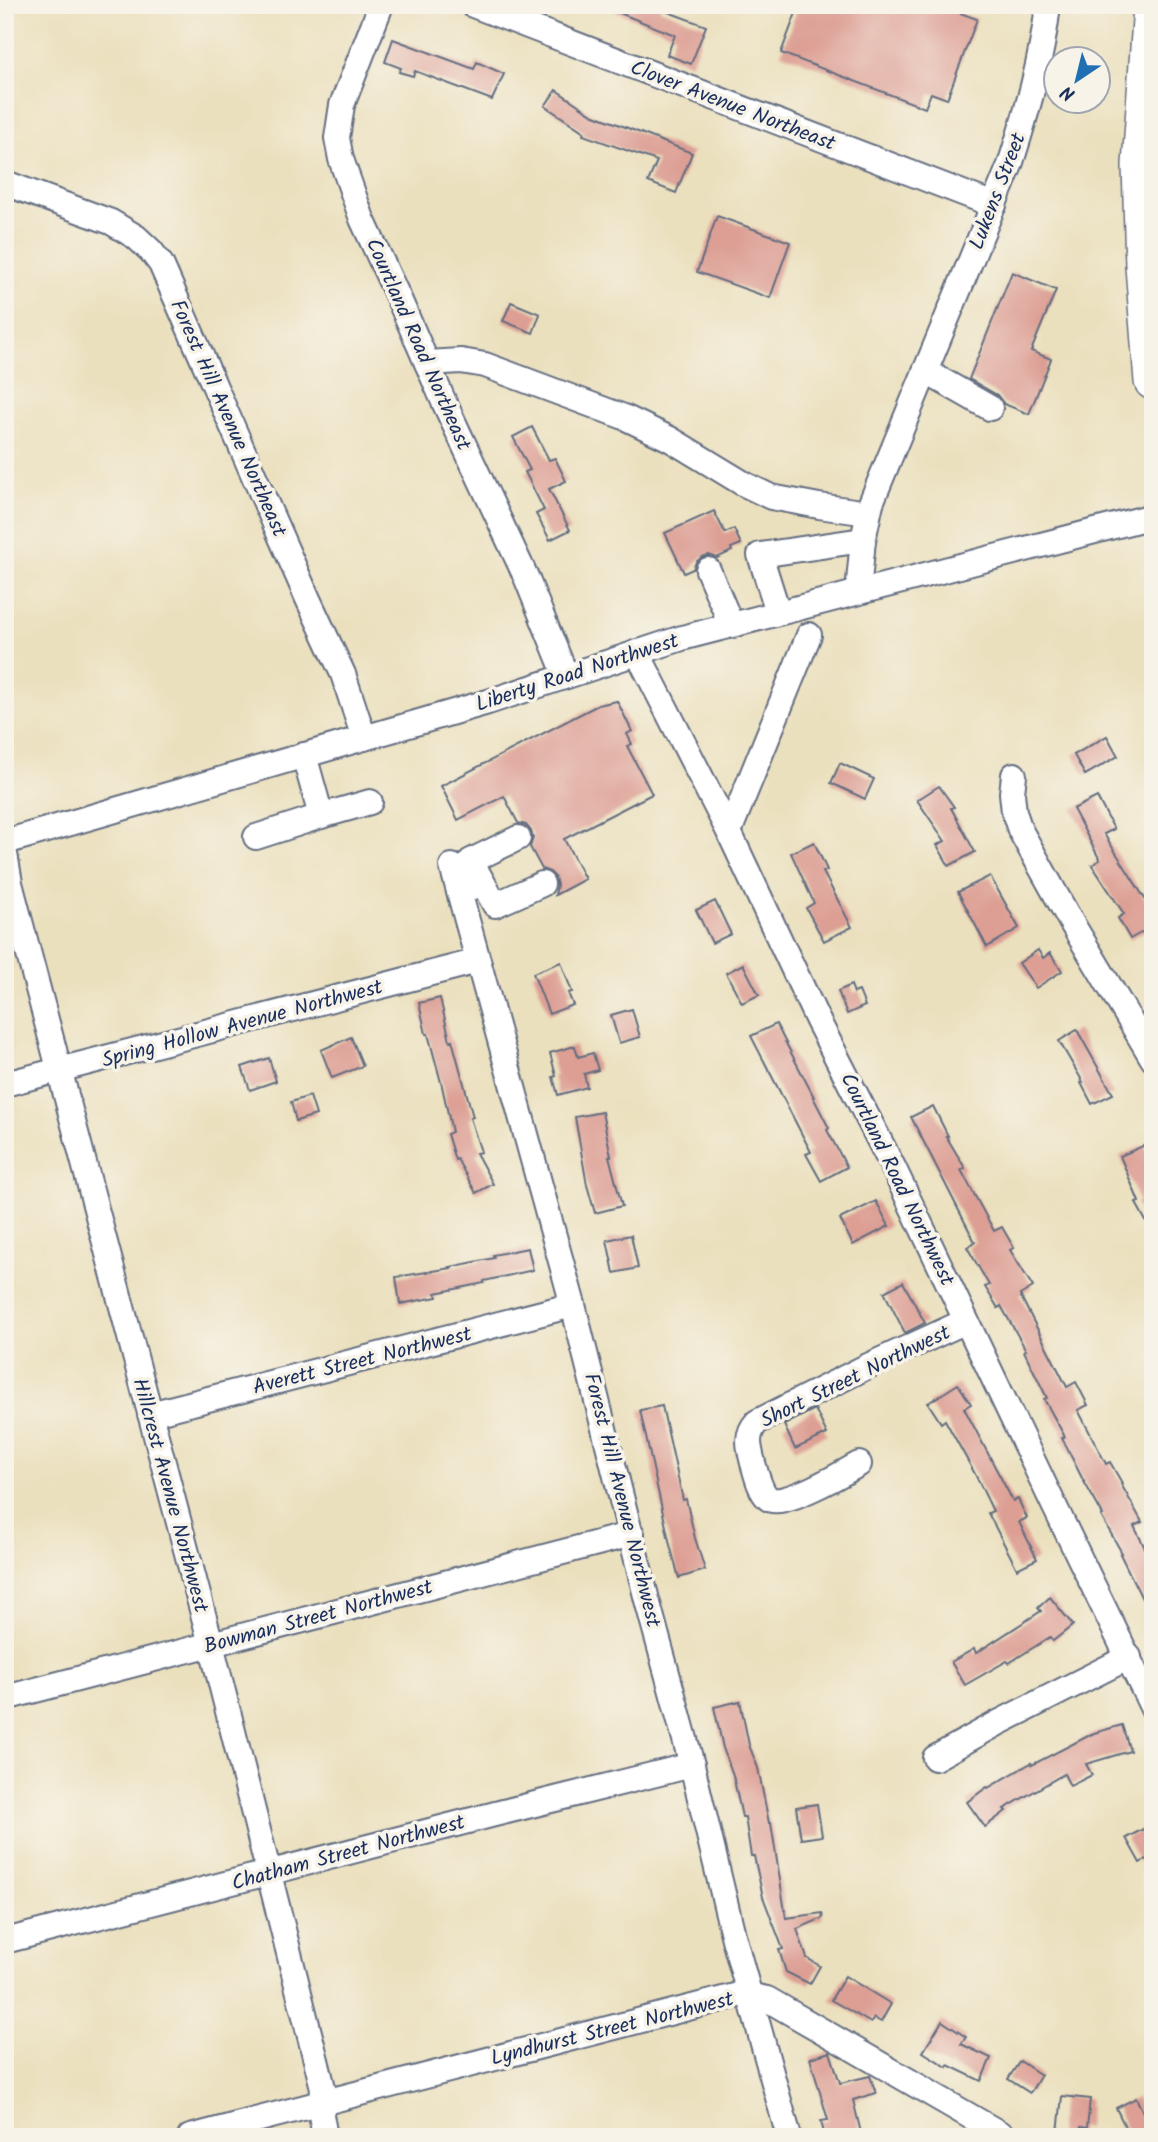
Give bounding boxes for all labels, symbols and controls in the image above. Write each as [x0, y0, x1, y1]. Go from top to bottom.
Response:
north arrow [1042, 46, 1112, 116]
street label: Clover Avenue Northeast [625, 52, 841, 161]
text: N [1055, 77, 1082, 108]
street label: Lukens Street [961, 128, 1036, 255]
street label: Courtland Road Northeast [356, 233, 480, 457]
street label: Forest Hill Avenue Northeast [160, 295, 295, 543]
street label: Liberty Road Northwest [472, 625, 684, 722]
street label: Spring Hollow Avenue Northwest [98, 971, 387, 1078]
street label: Courtland Road Northwest [831, 1067, 963, 1293]
street label: Short Street Northwest [755, 1317, 957, 1438]
street label: Averett Street Northwest [249, 1318, 476, 1405]
street label: Forest Hill Avenue Northwest [574, 1370, 669, 1632]
street label: Hillcrest Avenue Northwest [122, 1374, 217, 1617]
street label: Bowman Street Northwest [200, 1571, 437, 1664]
street label: Chatham Street Northwest [228, 1806, 470, 1901]
street label: Lyndhurst Street Northwest [487, 1983, 738, 2076]

